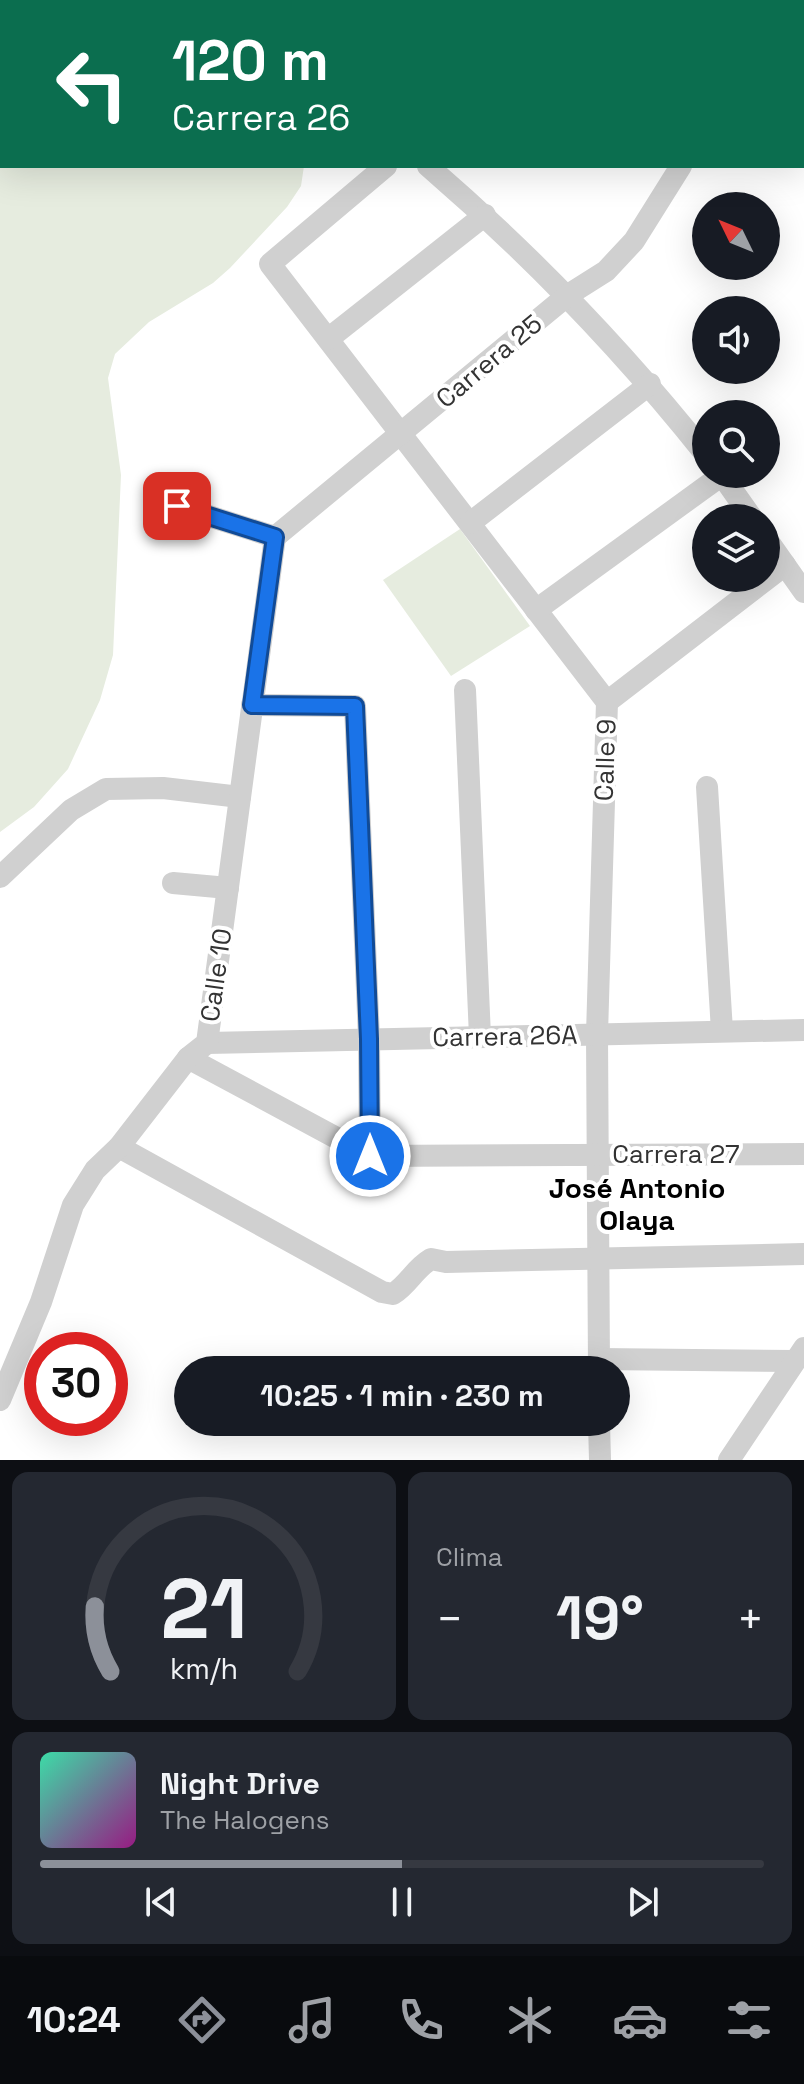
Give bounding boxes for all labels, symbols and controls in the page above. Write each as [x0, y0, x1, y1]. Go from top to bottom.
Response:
text: 120 m [172, 25, 329, 96]
icon: left [40, 32, 144, 136]
text: Carrera 26 [172, 95, 350, 141]
north arrow [692, 192, 780, 280]
map controls [692, 192, 780, 592]
button: sound [692, 296, 780, 384]
street label: Carrera 25 [429, 307, 549, 415]
button: search [692, 400, 780, 488]
pin [143, 472, 211, 540]
icon: arrive [155, 484, 199, 528]
button: layers [692, 504, 780, 592]
street label: Calle 9 [587, 718, 623, 802]
street label: Calle 10 [193, 926, 239, 1024]
street label: Carrera 26A [432, 1018, 578, 1054]
position arrow [328, 1114, 412, 1198]
street label: Carrera 27 [612, 1137, 740, 1171]
district label: José Antonio Olaya [549, 1170, 725, 1238]
speed limit sign: 30 [24, 1332, 128, 1436]
text: 10:25 · 1 min · 230 m [260, 1376, 544, 1415]
text: Clima [436, 1540, 503, 1574]
text: 21 [160, 1556, 248, 1662]
text: 19° [556, 1580, 644, 1657]
text: − [436, 1591, 463, 1647]
text: + [737, 1591, 764, 1647]
text: km/h [170, 1651, 238, 1687]
text: Night Drive [160, 1764, 320, 1803]
text: The Halogens [160, 1803, 329, 1837]
icon: previous [139, 1880, 183, 1924]
icon: pause [380, 1880, 424, 1924]
icon: next [621, 1880, 665, 1924]
icon: directions [174, 1992, 230, 2048]
icon: music [284, 1992, 340, 2048]
icon: phone [393, 1992, 449, 2048]
icon: climate [502, 1992, 558, 2048]
icon: car [612, 1992, 668, 2048]
icon: filters [721, 1992, 777, 2048]
text: 10:24 [27, 1997, 121, 2043]

